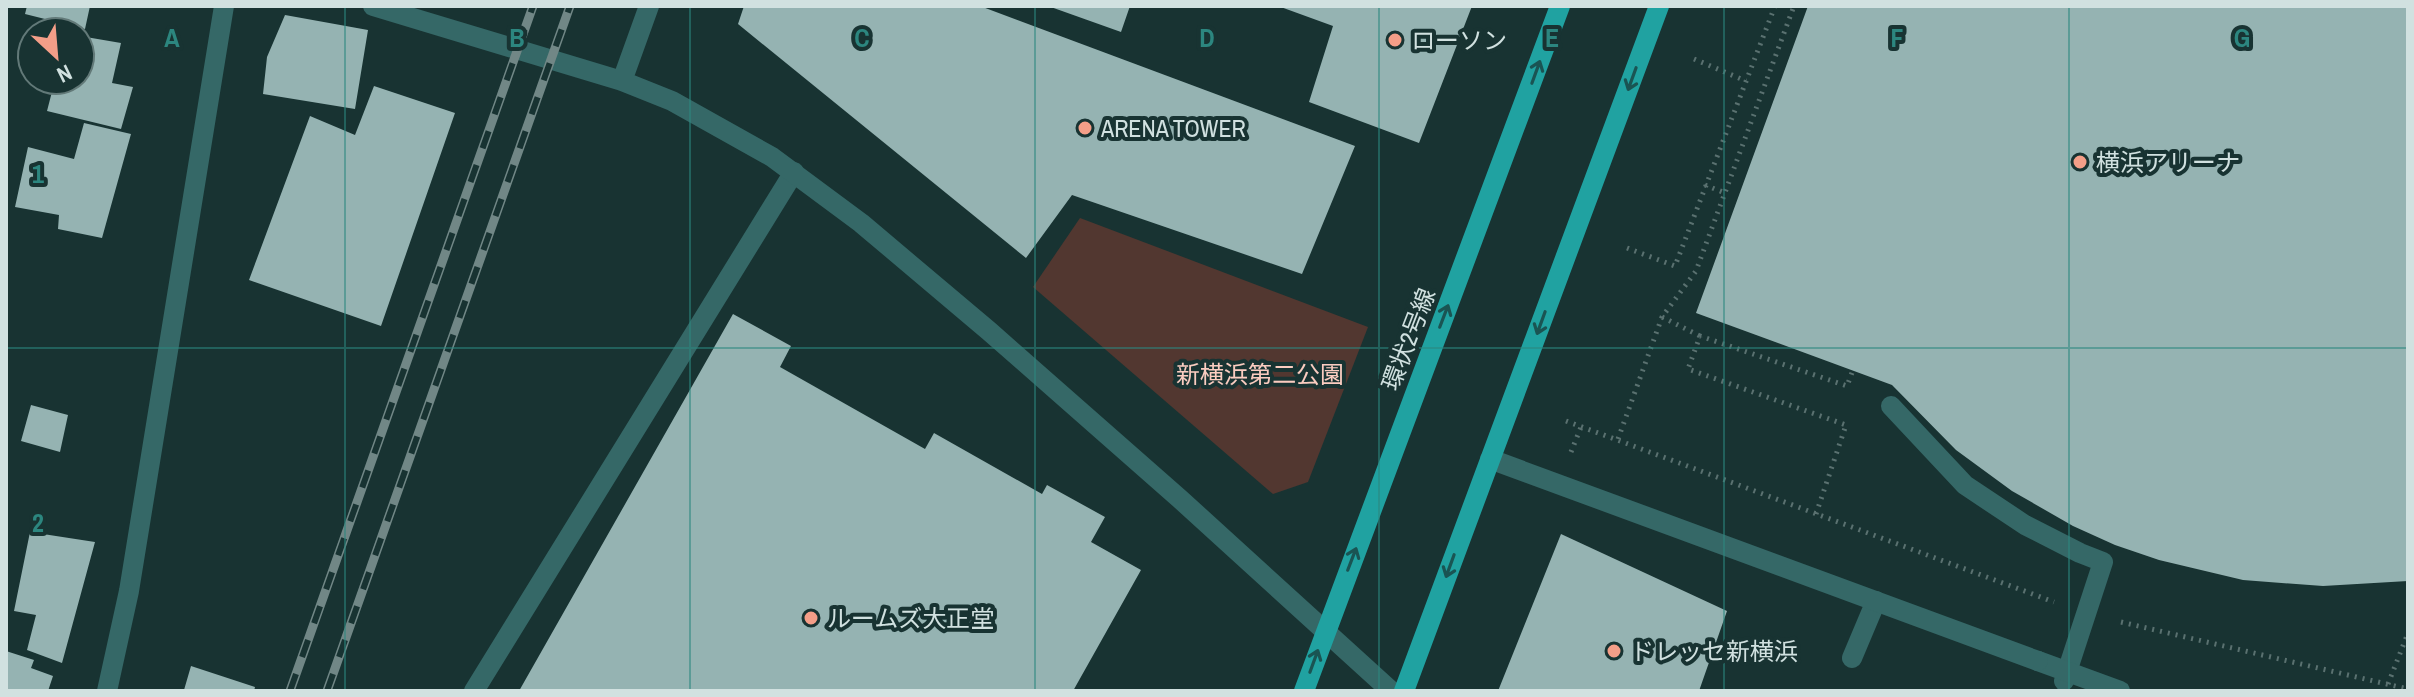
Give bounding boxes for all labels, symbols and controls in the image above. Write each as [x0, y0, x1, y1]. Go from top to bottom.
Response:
north arrow [16, 16, 96, 96]
text: A [164, 20, 180, 55]
text: B [509, 20, 525, 55]
text: C [854, 20, 870, 55]
text: D [1199, 20, 1215, 55]
text: E [1545, 20, 1559, 55]
text: F [1890, 20, 1904, 55]
text: G [2234, 20, 2250, 55]
place label: ローソン [1411, 24, 1507, 56]
marker: ローソン [1386, 31, 1404, 49]
text: N [52, 58, 77, 90]
one-way arrow [1529, 60, 1544, 85]
one-way arrow [1624, 66, 1638, 91]
place label: ARENA TOWER [1100, 112, 1246, 144]
marker: ARENA TOWER [1076, 119, 1094, 137]
place label: 横浜アリーナ [2096, 146, 2240, 178]
marker: 横浜アリーナ [2071, 153, 2089, 171]
text: 1 [32, 156, 44, 191]
street label: 環状2号線 [1374, 283, 1442, 395]
one-way arrow [1438, 304, 1452, 328]
one-way arrow [1533, 310, 1547, 334]
park label: 新横浜第二公園 [1176, 358, 1344, 390]
text: 2 [32, 505, 44, 540]
one-way arrow [1346, 547, 1360, 572]
one-way arrow [1442, 553, 1456, 578]
place label: ルームズ大正堂 [827, 602, 994, 634]
marker: ルームズ大正堂 [802, 609, 820, 627]
place label: ドレッセ新横浜 [1630, 635, 1798, 667]
marker: ドレッセ新横浜 [1605, 642, 1623, 660]
one-way arrow [1308, 649, 1323, 674]

